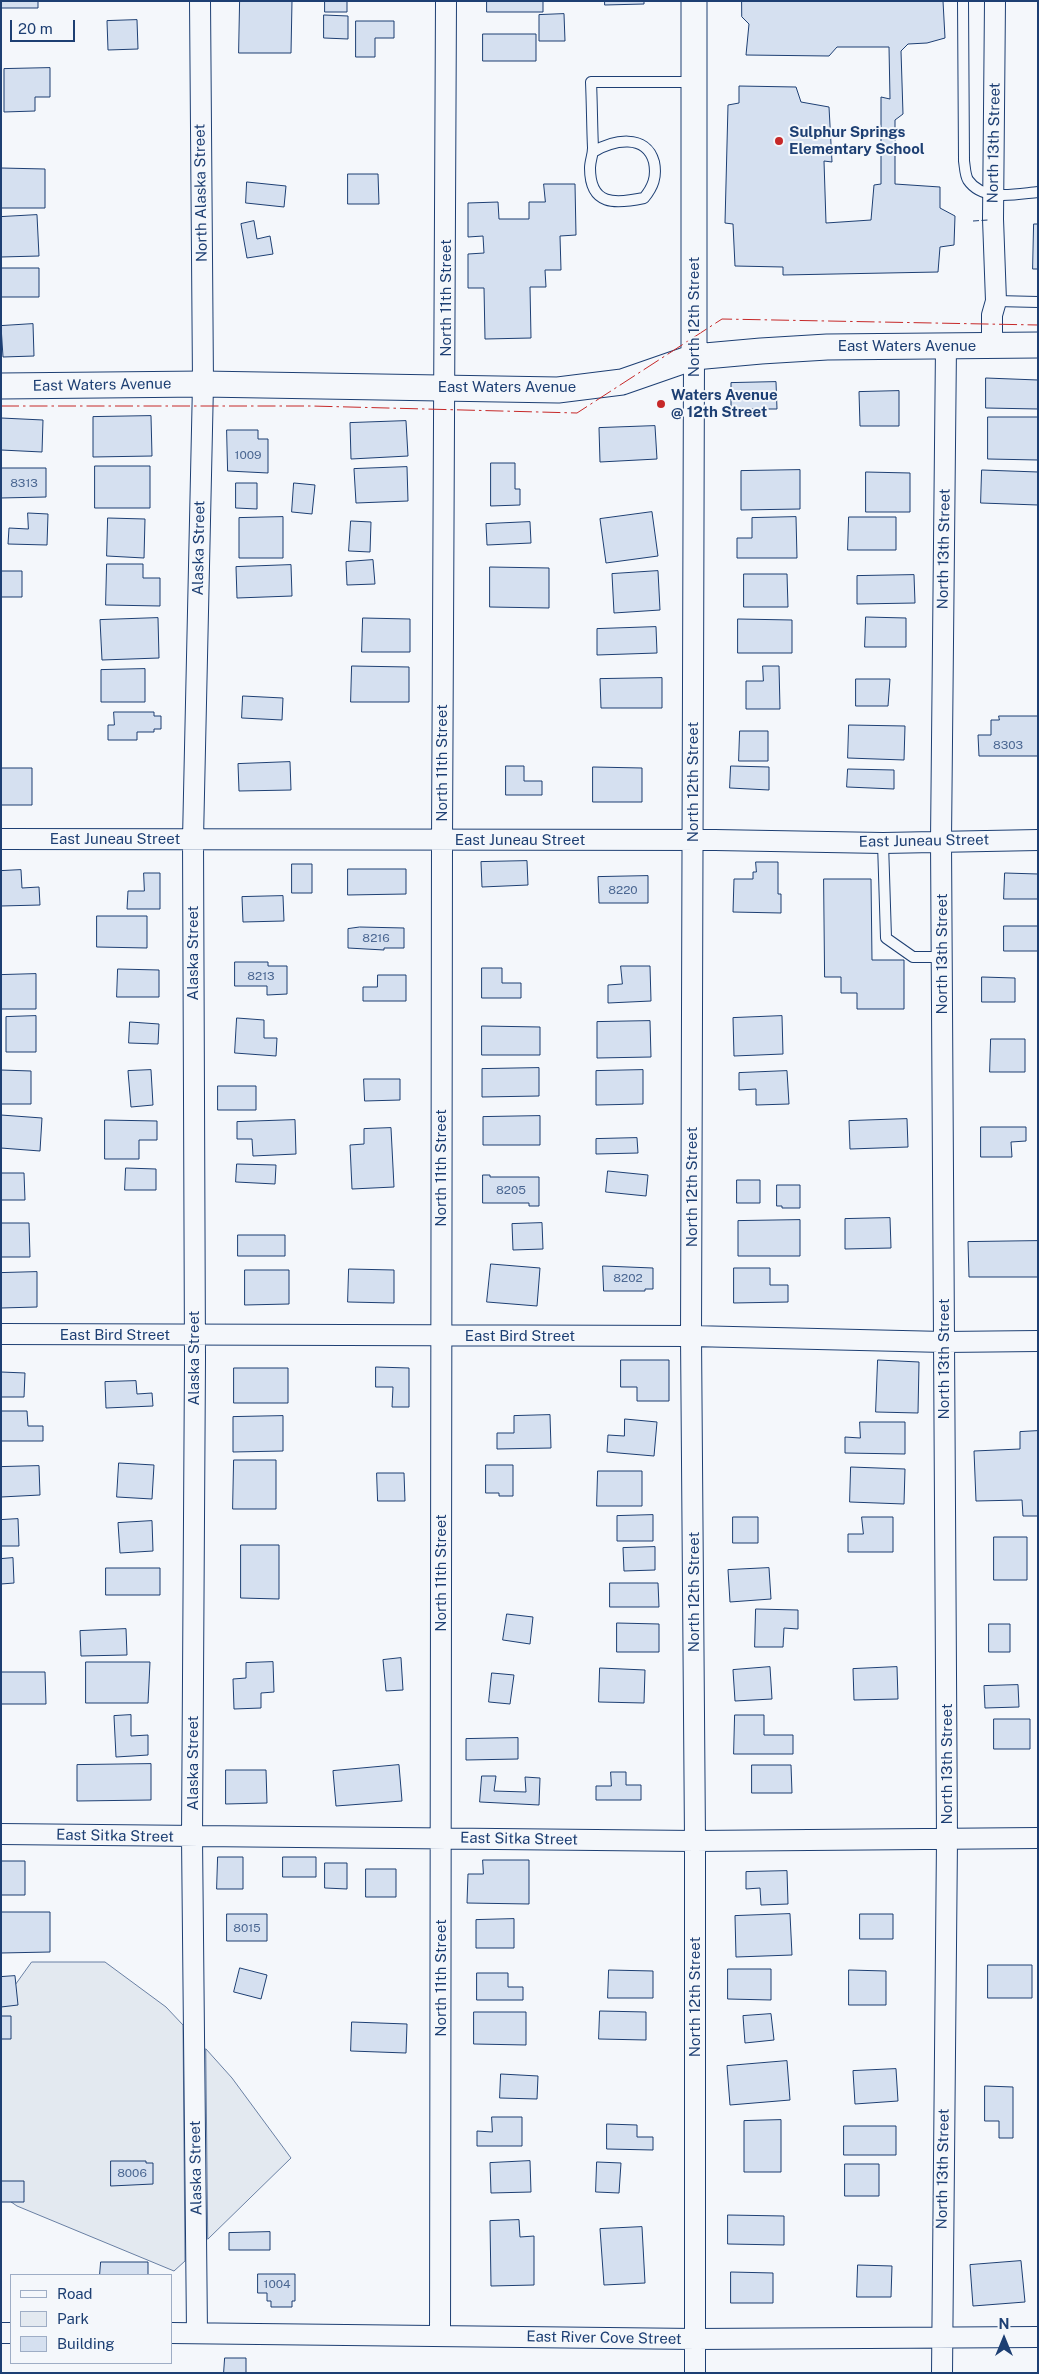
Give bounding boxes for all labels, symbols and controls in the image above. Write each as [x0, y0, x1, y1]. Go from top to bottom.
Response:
scale bar [12, 10, 78, 42]
text: 20 m [18, 20, 53, 37]
street label: North 13th Street [984, 82, 1004, 204]
place label: Sulphur Springs Elementary School [789, 123, 925, 158]
street label: North Alaska Street [191, 124, 211, 262]
marker: Sulphur Springs Elementary School [773, 135, 785, 147]
street label: North 11th Street [437, 239, 455, 357]
street label: North 12th Street [685, 257, 703, 377]
street label: East Waters Avenue [838, 337, 976, 355]
street label: East Waters Avenue [33, 375, 171, 395]
street label: East Waters Avenue [438, 378, 576, 396]
place label: Waters Avenue @ 12th Street [671, 386, 778, 421]
marker: Waters Avenue @ 12th Street [655, 398, 667, 410]
house number: 1009 [235, 448, 261, 462]
house number: 8313 [10, 476, 38, 490]
street label: North 13th Street [934, 488, 954, 610]
street label: Alaska Street [189, 500, 209, 596]
street label: North 11th Street [433, 704, 451, 822]
street label: North 12th Street [684, 722, 702, 842]
house number: 8303 [993, 738, 1023, 752]
street label: East Juneau Street [50, 830, 180, 848]
street label: East Juneau Street [455, 831, 585, 849]
street label: East Juneau Street [859, 831, 989, 851]
house number: 8220 [608, 883, 638, 897]
street label: North 13th Street [933, 894, 951, 1014]
street label: Alaska Street [184, 906, 202, 1000]
house number: 8216 [362, 931, 390, 945]
house number: 8213 [247, 969, 275, 983]
street label: North 11th Street [432, 1109, 450, 1227]
street label: North 12th Street [683, 1127, 701, 1247]
house number: 8205 [496, 1183, 526, 1197]
house number: 8202 [613, 1271, 643, 1285]
street label: North 13th Street [935, 1299, 953, 1419]
street label: Alaska Street [185, 1311, 203, 1405]
street label: East Bird Street [60, 1326, 170, 1344]
street label: East Bird Street [465, 1327, 575, 1345]
street label: North 11th Street [432, 1514, 450, 1632]
street label: North 12th Street [685, 1532, 703, 1652]
street label: North 13th Street [938, 1704, 956, 1824]
street label: Alaska Street [184, 1716, 202, 1810]
street label: East Sitka Street [56, 1826, 174, 1846]
street label: East Sitka Street [460, 1829, 578, 1849]
street label: North 11th Street [432, 1919, 450, 2037]
house number: 8015 [233, 1921, 261, 1935]
street label: North 12th Street [686, 1937, 704, 2057]
street label: North 13th Street [933, 2108, 953, 2230]
street label: Alaska Street [186, 2120, 206, 2216]
house number: 8006 [117, 2166, 147, 2180]
legend [10, 2274, 172, 2364]
house number: 1004 [263, 2277, 291, 2291]
text: Road [57, 2285, 93, 2302]
text: Park [57, 2310, 89, 2327]
north arrow [979, 2314, 1029, 2364]
text: N [999, 2316, 1009, 2332]
street label: East River Cove Street [526, 2328, 682, 2348]
text: Building [57, 2335, 115, 2352]

